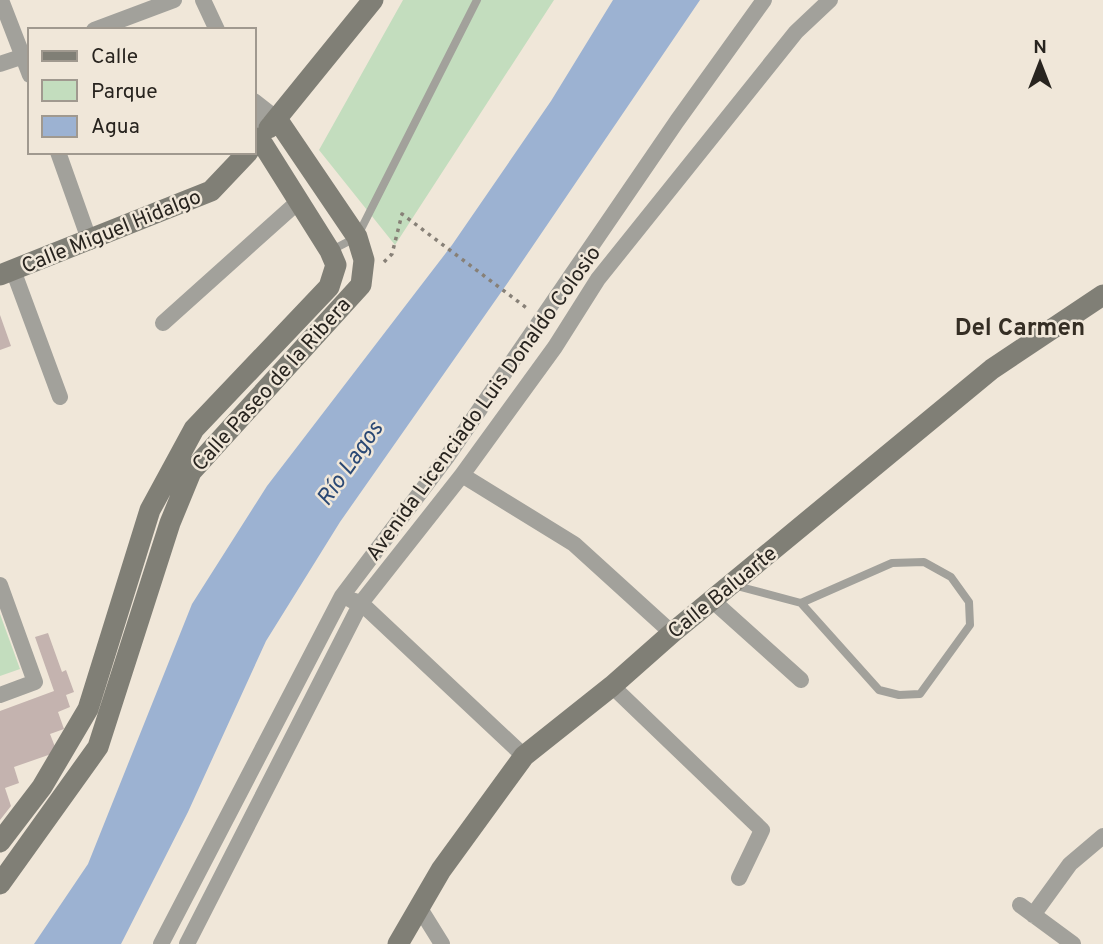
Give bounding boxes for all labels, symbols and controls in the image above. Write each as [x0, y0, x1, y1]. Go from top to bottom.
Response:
legend [28, 28, 256, 154]
north arrow [1005, 28, 1075, 98]
text: N [1033, 36, 1047, 60]
text: Calle [91, 44, 138, 71]
text: Parque [91, 79, 158, 106]
text: Agua [91, 114, 140, 141]
street label: Calle Miguel Hidalgo [18, 184, 205, 281]
street label: Avenida Licenciado Luis Donaldo Colosio [361, 241, 608, 567]
street label: Calle Paseo de la Ribera [187, 292, 357, 478]
district label: Del Carmen [955, 314, 1085, 344]
water label: Río Lagos [311, 416, 391, 512]
street label: Calle Baluarte [663, 541, 783, 646]

